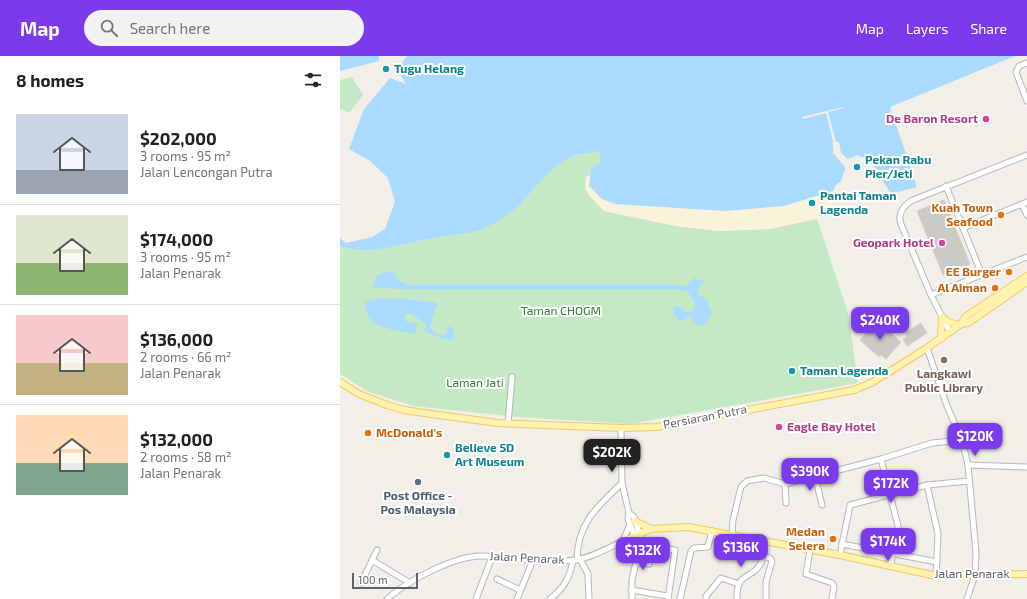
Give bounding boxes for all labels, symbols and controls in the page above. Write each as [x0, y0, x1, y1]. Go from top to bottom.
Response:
search box [84, 10, 364, 46]
text: Map [20, 17, 60, 40]
icon: search [98, 17, 120, 39]
text: Search here [130, 19, 210, 37]
text: Map [856, 20, 884, 37]
text: Layers [906, 20, 948, 37]
text: Share [970, 20, 1007, 37]
place label: Tugu Helang [394, 61, 464, 75]
marker: Tugu Helang [381, 64, 391, 74]
icon: filters [302, 69, 324, 91]
text: 8 homes [16, 70, 84, 90]
place label: De Baron Resort [886, 111, 978, 125]
marker: De Baron Resort [981, 114, 991, 124]
text: $202,000 [140, 128, 217, 148]
icon: home [48, 130, 96, 178]
text: 3 rooms · 95 m² [140, 148, 231, 164]
place label: Pekan Rabu Pier/Jeti [865, 152, 931, 180]
marker: Pekan Rabu Pier/Jeti [852, 162, 862, 172]
text: Jalan Lencongan Putra [140, 164, 273, 180]
place label: Pantai Taman Lagenda [820, 188, 896, 216]
marker: Pantai Taman Lagenda [807, 198, 817, 208]
place label: Kuah Town Seafood [931, 200, 993, 228]
marker: Kuah Town Seafood [996, 210, 1006, 220]
text: $174,000 [140, 229, 213, 249]
icon: home [48, 231, 96, 279]
place label: Geopark Hotel [853, 235, 934, 249]
marker: Geopark Hotel [937, 238, 947, 248]
text: 3 rooms · 95 m² [140, 249, 231, 265]
place label: EE Burger [946, 264, 1001, 278]
text: Jalan Penarak [140, 265, 221, 281]
marker: EE Burger [1004, 267, 1014, 277]
place label: Al Aiman [937, 280, 987, 294]
marker: Al Aiman [990, 283, 1000, 293]
park label: Taman CHOGM [521, 303, 601, 317]
pin: $240K [852, 307, 908, 341]
text: $240K [860, 312, 900, 328]
text: $136,000 [140, 329, 213, 349]
icon: home [48, 331, 96, 379]
text: 2 rooms · 66 m² [140, 349, 231, 365]
marker: Langkawi Public Library [939, 355, 949, 365]
place label: Taman Lagenda [800, 363, 889, 377]
text: Jalan Penarak [140, 365, 221, 381]
marker: Taman Lagenda [787, 366, 797, 376]
place label: Langkawi Public Library [905, 366, 983, 395]
park label: Laman Jati [446, 375, 504, 389]
street label: Persiaran Putra [662, 401, 748, 431]
place label: Eagle Bay Hotel [787, 419, 876, 434]
marker: Eagle Bay Hotel [774, 422, 784, 432]
pin: $120K [947, 423, 1003, 457]
place label: McDonald's [376, 425, 442, 439]
marker: McDonald's [363, 428, 373, 438]
text: $120K [956, 428, 994, 444]
text: $132,000 [140, 429, 213, 449]
icon: home [48, 431, 96, 479]
pin: $202K [584, 439, 640, 473]
place label: Believe 5D Art Museum [455, 440, 524, 468]
text: $202K [592, 444, 632, 460]
text: 2 rooms · 58 m² [140, 449, 231, 465]
marker: Believe 5D Art Museum [442, 450, 452, 460]
pin: $390K [782, 458, 838, 492]
text: $390K [790, 463, 830, 479]
text: Jalan Penarak [140, 465, 221, 481]
pin: $172K [863, 470, 919, 504]
text: $172K [873, 475, 909, 491]
marker: Post Office - Pos Malaysia [413, 477, 423, 487]
place label: Post Office - Pos Malaysia [380, 488, 456, 517]
place label: Medan Selera [786, 524, 825, 552]
pin: $174K [860, 528, 916, 562]
text: $174K [870, 533, 906, 549]
pin: $136K [713, 534, 769, 568]
marker: Medan Selera [828, 534, 838, 544]
pin: $132K [615, 537, 671, 571]
text: $136K [723, 539, 759, 555]
text: $132K [625, 542, 661, 558]
street label: Jalan Penarak [489, 548, 565, 566]
street label: Jalan Penarak [935, 566, 1010, 580]
scale bar [352, 571, 418, 590]
text: 100 m [358, 573, 388, 586]

